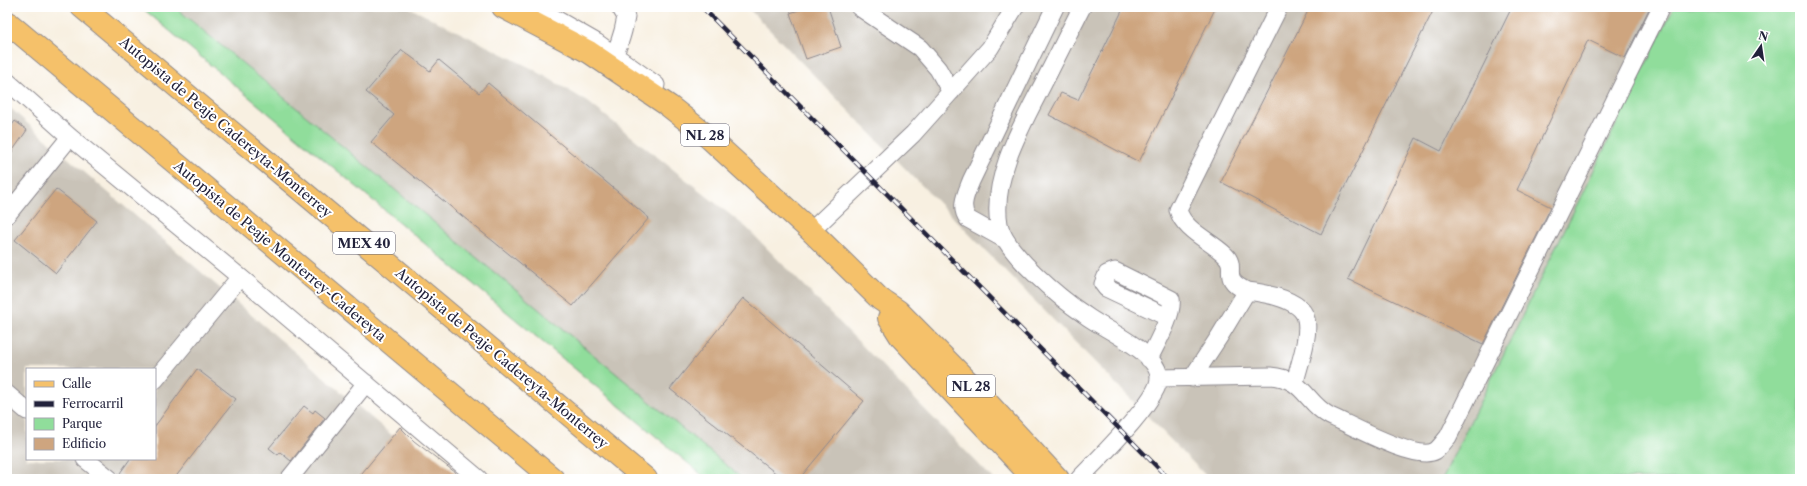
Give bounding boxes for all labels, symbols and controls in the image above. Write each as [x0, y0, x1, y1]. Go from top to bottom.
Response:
north arrow [1741, 26, 1781, 66]
text: N [1757, 28, 1770, 44]
street label: Autopista de Peaje Cadereyta-Monterrey [115, 32, 336, 221]
road number: NL 28 [681, 124, 729, 146]
street label: Autopista de Peaje Monterrey-Cadereyta [169, 156, 390, 346]
road number: MEX 40 [333, 232, 395, 254]
street label: Autopista de Peaje Cadereyta-Monterrey [391, 263, 612, 452]
legend [26, 368, 156, 460]
road number: NL 28 [947, 375, 995, 397]
text: Calle [62, 376, 92, 391]
text: Ferrocarril [62, 396, 124, 411]
text: Parque [62, 416, 103, 431]
text: Edificio [62, 436, 106, 451]

